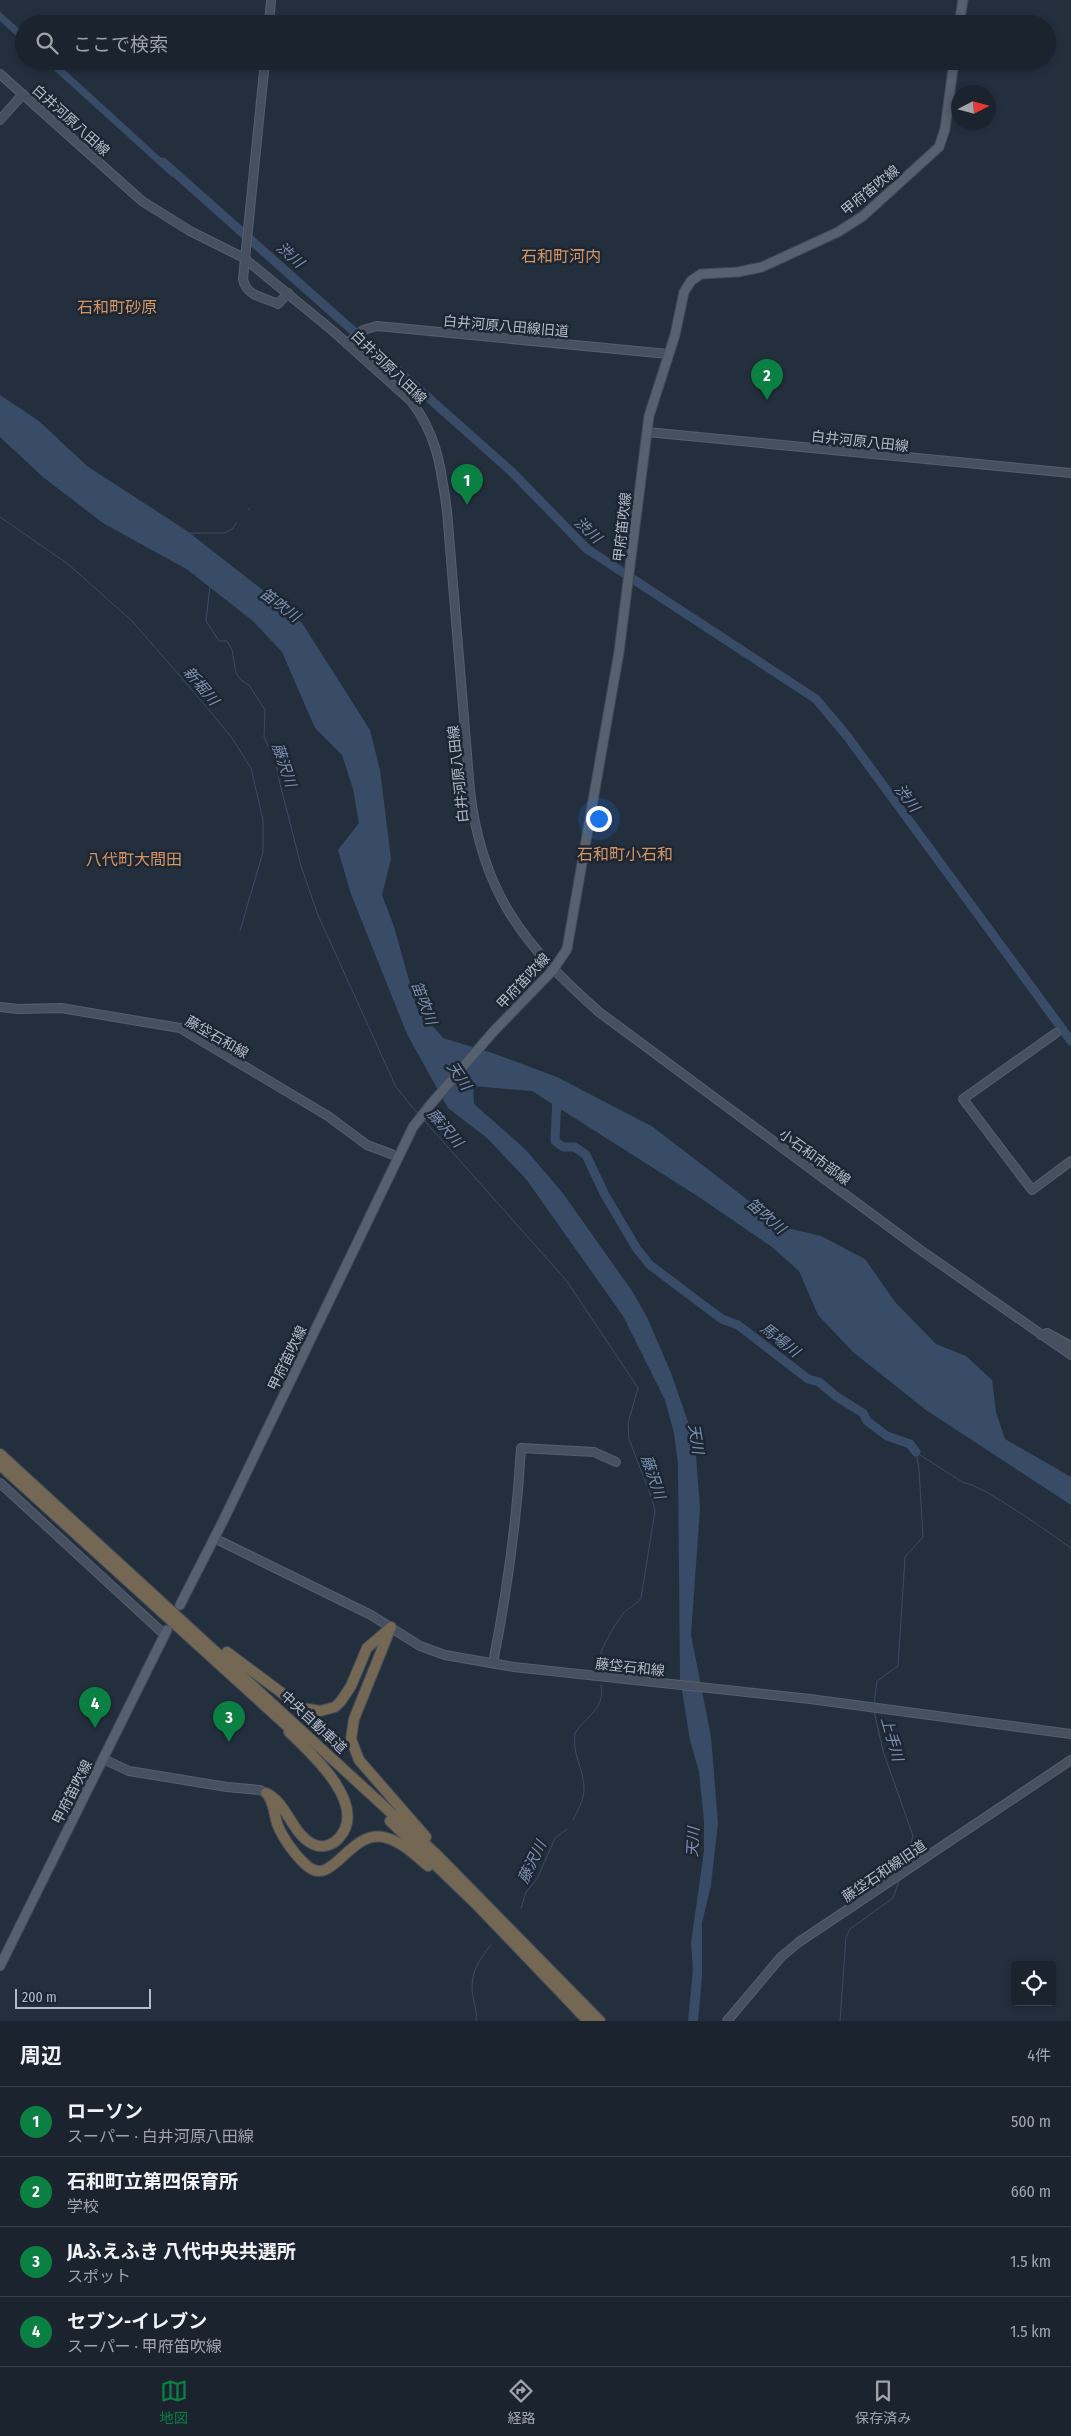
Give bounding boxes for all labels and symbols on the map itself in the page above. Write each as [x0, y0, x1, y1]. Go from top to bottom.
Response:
street label: 白井河原八田線 [29, 81, 113, 159]
north arrow [951, 85, 996, 130]
street label: 甲府笛吹線 [838, 162, 903, 219]
water label: 渋川 [273, 238, 309, 273]
district label: 石和町河内 [521, 247, 601, 266]
district label: 石和町砂原 [77, 298, 157, 317]
street label: 白井河原八田線旧道 [442, 313, 569, 340]
street label: 白井河原八田線 [348, 327, 430, 408]
pin: 2 [751, 359, 783, 400]
street label: 白井河原八田線 [810, 428, 910, 455]
pin: 1 [451, 464, 483, 505]
street label: 甲府笛吹線 [610, 491, 635, 563]
water label: 渋川 [571, 513, 607, 548]
water label: 笛吹川 [257, 584, 305, 627]
water label: 新堀川 [180, 663, 224, 711]
street label: 白井河原八田線 [445, 724, 472, 824]
water label: 藤沢川 [268, 741, 300, 791]
water label: 渋川 [891, 781, 924, 817]
your location [586, 806, 612, 832]
district label: 石和町小石和 [577, 845, 673, 864]
district label: 八代町大間田 [86, 850, 182, 869]
street label: 甲府笛吹線 [493, 950, 553, 1013]
water label: 笛吹川 [408, 979, 441, 1029]
street label: 藤垈石和線 [182, 1013, 251, 1062]
water label: 天川 [443, 1059, 476, 1095]
water label: 藤沢川 [423, 1105, 468, 1152]
street label: 小石和市部線 [776, 1126, 854, 1189]
water label: 笛吹川 [743, 1194, 790, 1239]
water label: 馬場川 [757, 1319, 805, 1362]
street label: 甲府笛吹線 [264, 1323, 310, 1393]
water label: 天川 [685, 1423, 708, 1457]
water label: 藤沢川 [637, 1453, 669, 1503]
street label: 藤垈石和線 [594, 1655, 666, 1680]
pin: 4 [79, 1687, 111, 1728]
street label: 中央自動車道 [277, 1688, 350, 1757]
pin: 3 [213, 1701, 245, 1742]
water label: 上手川 [877, 1715, 907, 1765]
street label: 甲府笛吹線 [49, 1757, 96, 1827]
water label: 天川 [683, 1825, 703, 1857]
water label: 藤沢川 [514, 1836, 551, 1886]
street label: 藤垈石和線旧道 [839, 1837, 930, 1906]
scale bar [15, 1986, 151, 2009]

